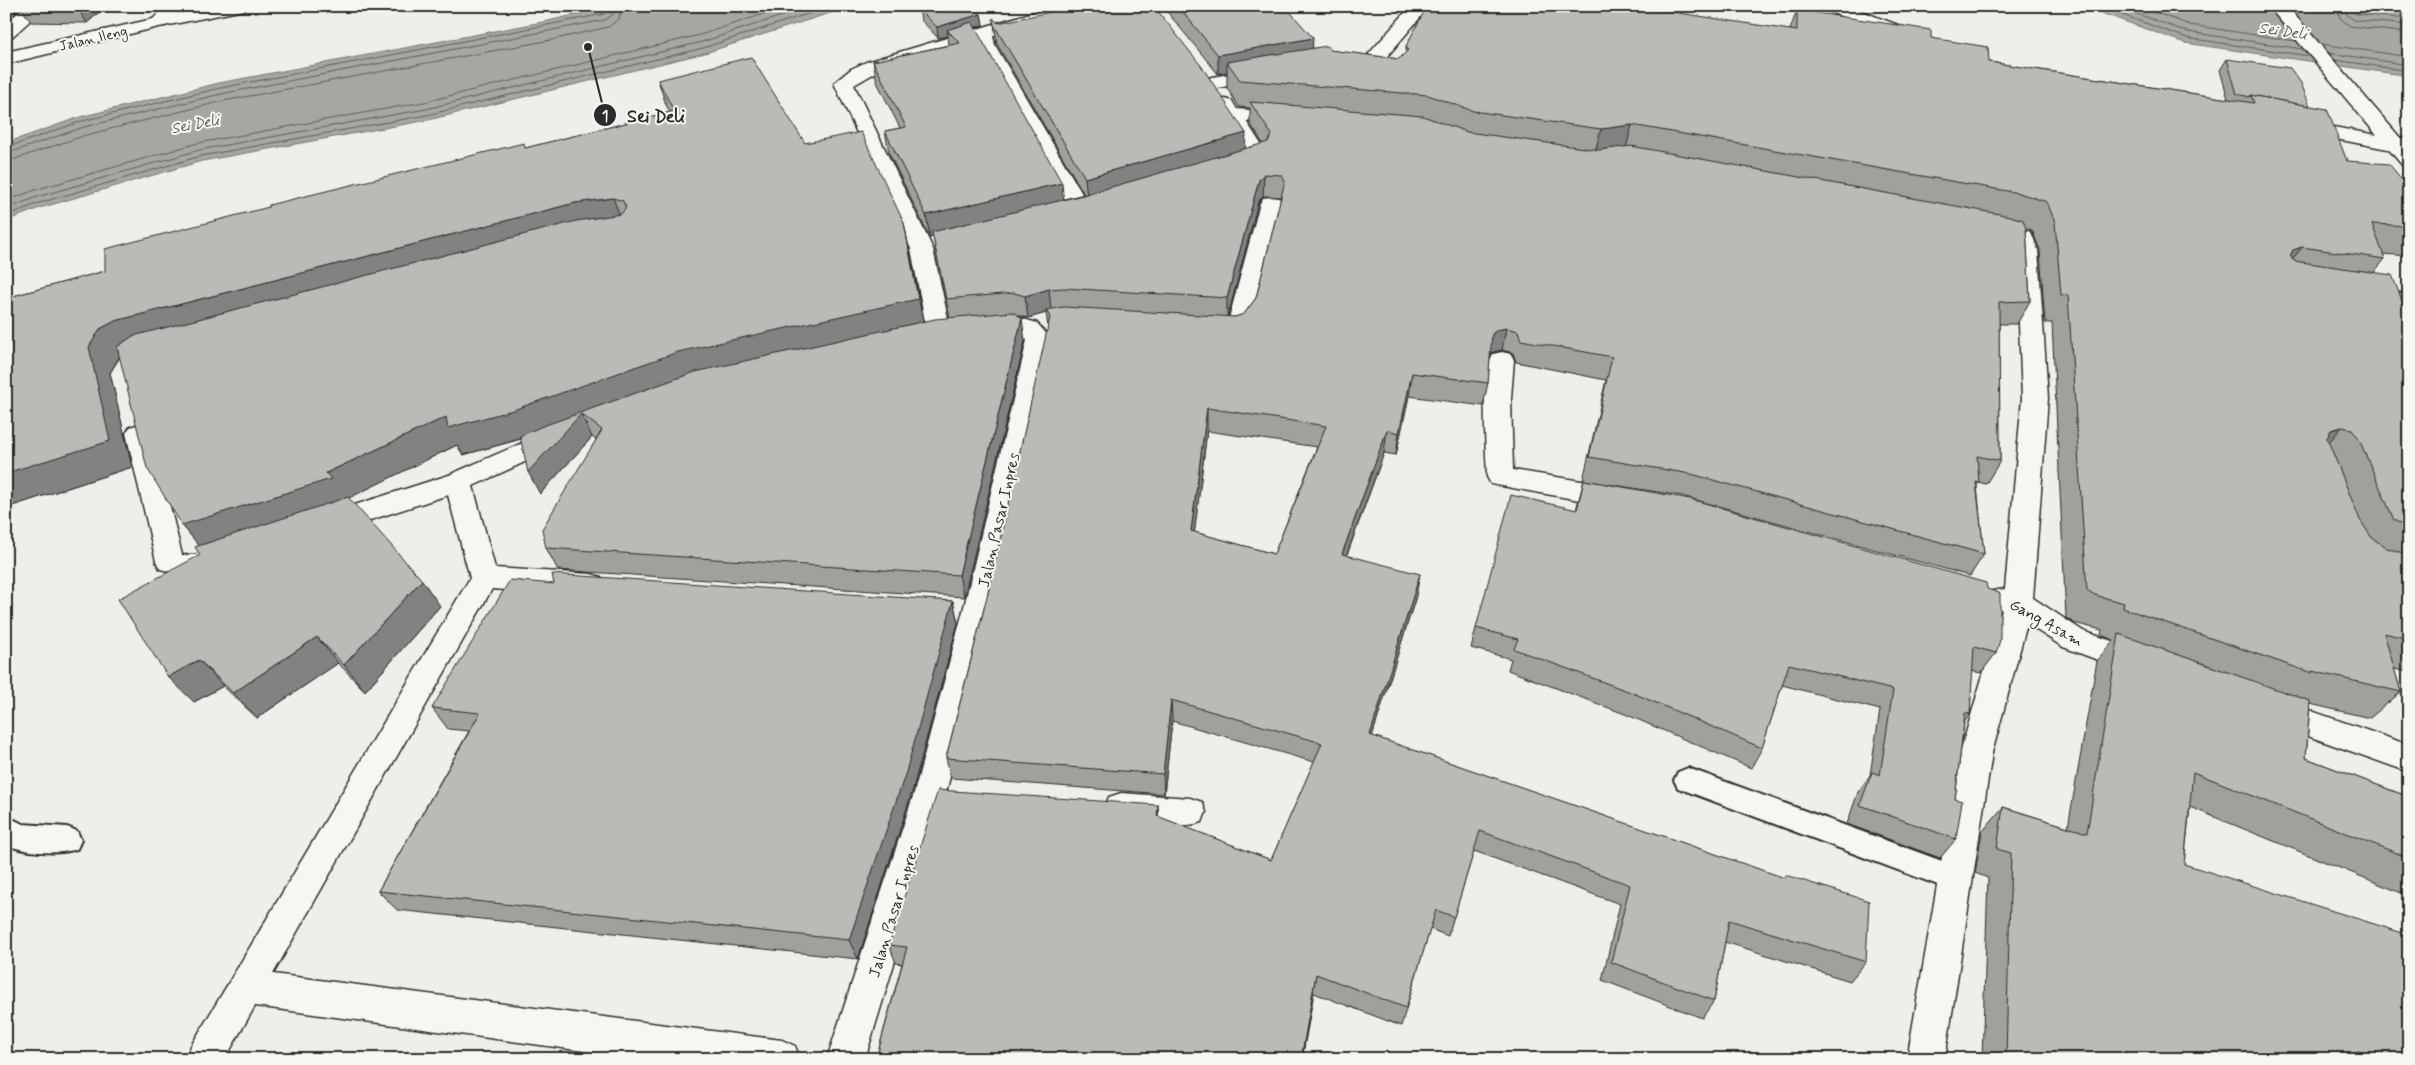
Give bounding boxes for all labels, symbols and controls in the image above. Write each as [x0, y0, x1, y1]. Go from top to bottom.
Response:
water label: Sei Deli [2257, 19, 2310, 46]
street label: Jalan Ileng [57, 22, 129, 57]
callout: Sei Deli [592, 99, 696, 132]
text: Sei Deli [627, 105, 686, 129]
text: 1 [602, 107, 608, 127]
water label: Sei Deli [170, 110, 223, 139]
street label: Jalan Pasar Inpres [974, 451, 1025, 590]
street label: Gang Asam [2005, 594, 2087, 653]
street label: Jalan Pasar Inpres [864, 843, 925, 980]

